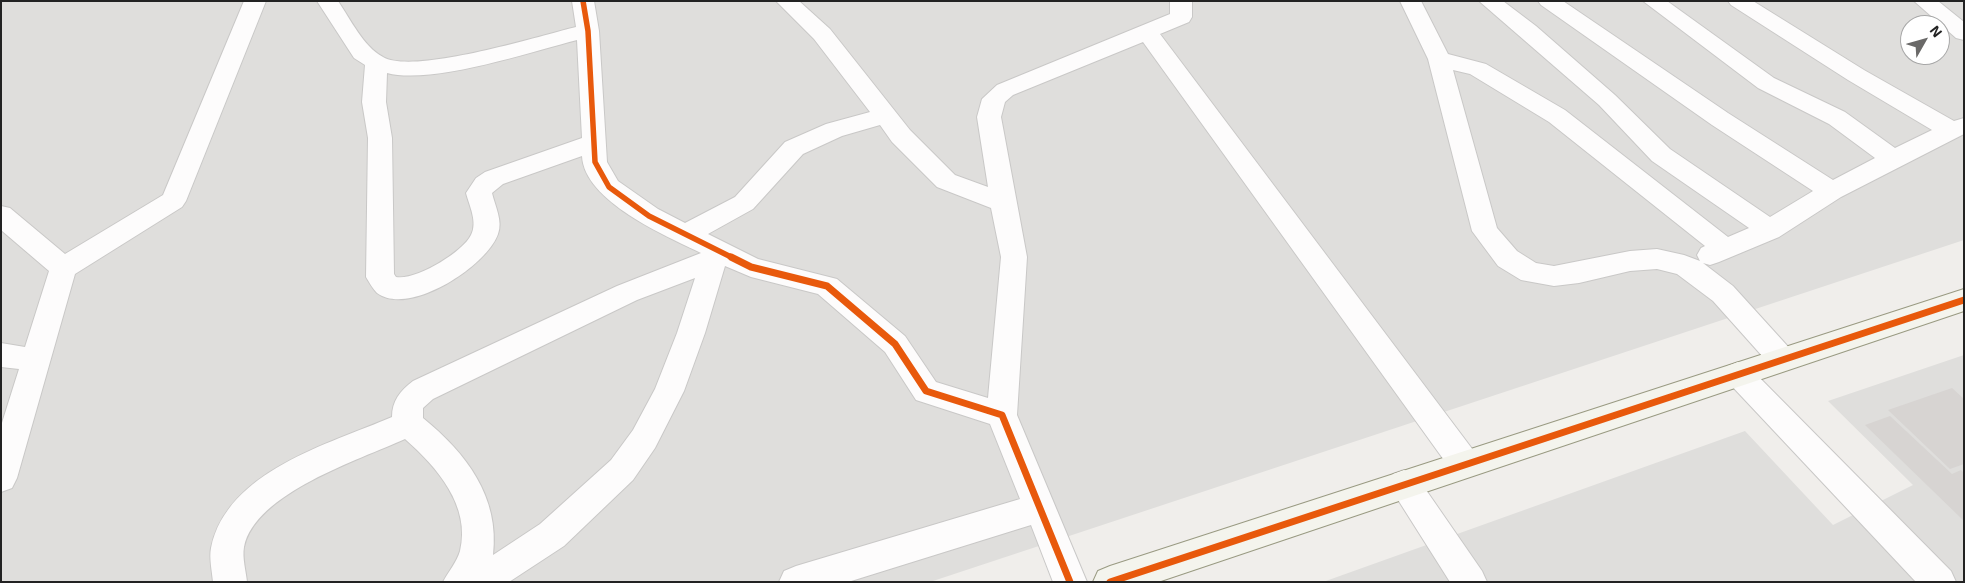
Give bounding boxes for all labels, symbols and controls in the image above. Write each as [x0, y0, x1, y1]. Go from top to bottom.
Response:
north arrow [1900, 15, 1950, 65]
text: N [1927, 22, 1946, 40]

